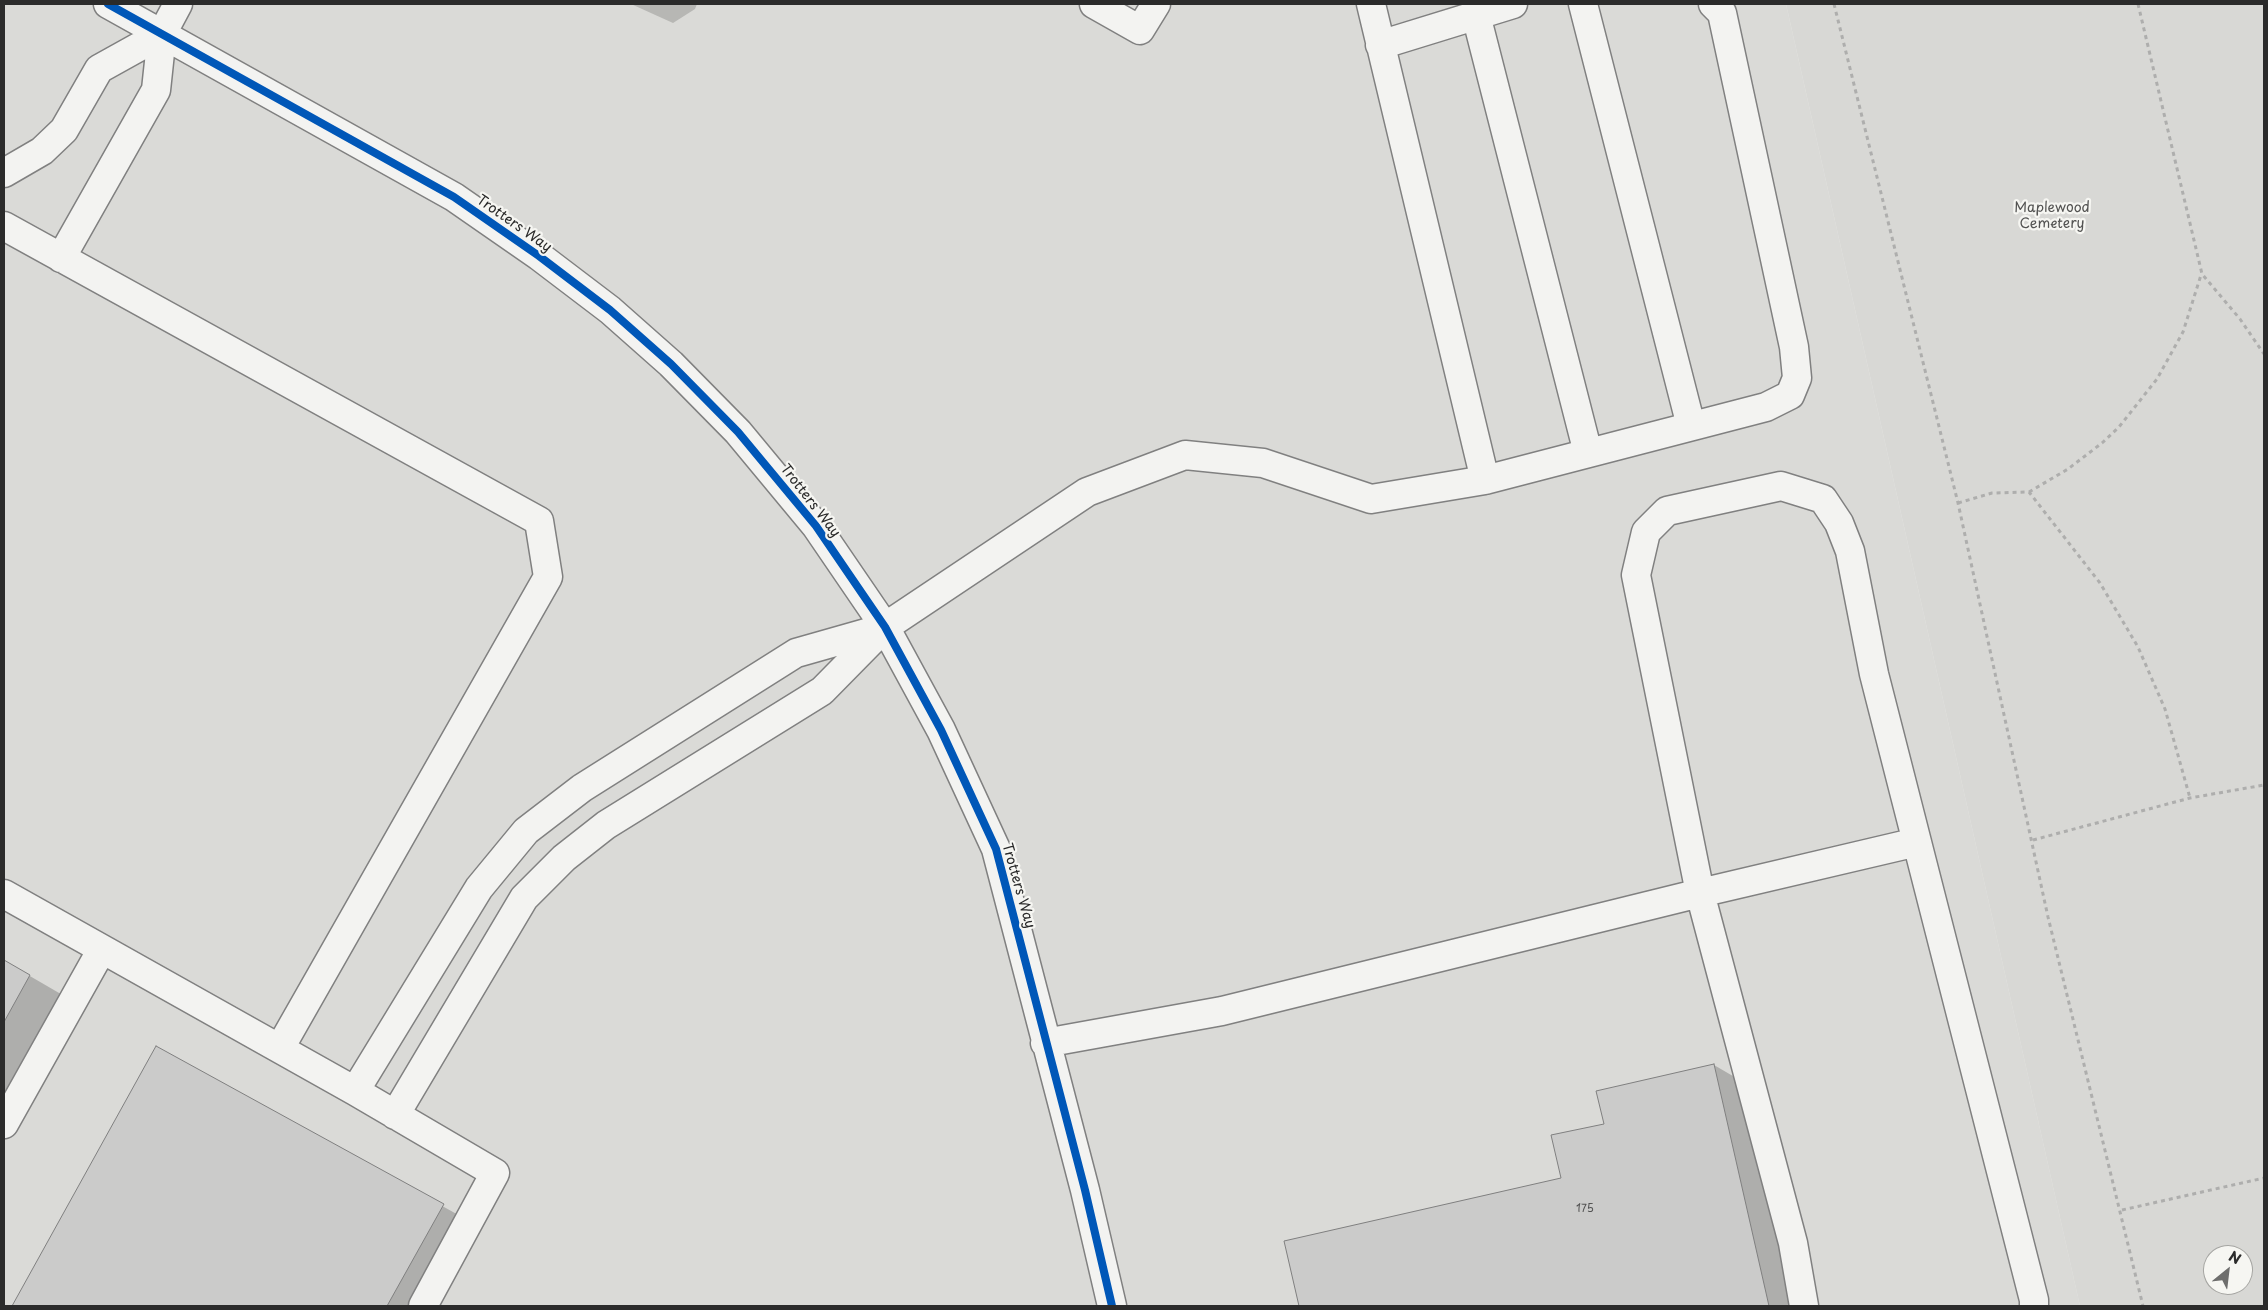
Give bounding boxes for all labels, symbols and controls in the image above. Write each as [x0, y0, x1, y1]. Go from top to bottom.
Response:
street label: Trotters Way [473, 192, 555, 256]
park label: Maplewood Cemetery [2014, 200, 2090, 232]
street label: Trotters Way [776, 461, 844, 541]
street label: Trotters Way [998, 841, 1038, 931]
house number: 175 [1576, 1202, 1594, 1216]
north arrow [2203, 1245, 2253, 1295]
text: N [2225, 1245, 2245, 1269]

